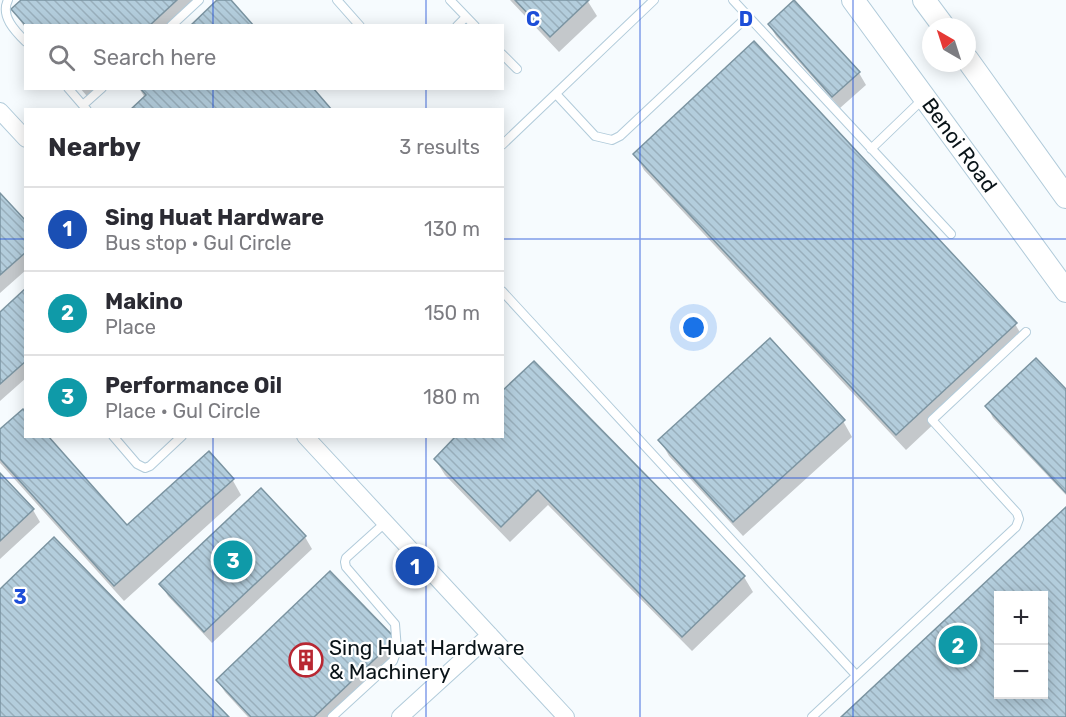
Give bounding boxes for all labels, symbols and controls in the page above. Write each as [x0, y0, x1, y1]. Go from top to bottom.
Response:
text: C [526, 7, 540, 31]
text: D [739, 7, 753, 31]
north arrow [922, 18, 976, 72]
search box [24, 24, 504, 90]
icon: search [45, 41, 78, 74]
text: Search here [93, 44, 216, 71]
street label: Benoi Road [917, 93, 1002, 197]
text: Nearby [48, 132, 141, 163]
text: 3 results [399, 135, 480, 159]
text: Sing Huat Hardware [105, 204, 324, 231]
text: 1 [63, 217, 72, 241]
text: 130 m [424, 217, 480, 241]
text: Bus stop · Gul Circle [105, 231, 291, 255]
text: Makino [105, 288, 183, 315]
text: 2 [61, 301, 74, 325]
text: 150 m [424, 301, 480, 325]
your location [679, 313, 708, 342]
text: Place [105, 315, 156, 339]
text: Performance Oil [105, 372, 282, 399]
text: 3 [61, 385, 74, 409]
text: 180 m [423, 385, 480, 409]
text: Place · Gul Circle [105, 399, 260, 423]
pin: 3 [214, 538, 252, 582]
pin: 1 [396, 544, 434, 588]
text: 3 [13, 585, 27, 609]
map controls [994, 591, 1048, 699]
button: + [994, 591, 1048, 645]
pin: 2 [938, 622, 978, 668]
place label: Sing Huat Hardware & Machinery [329, 635, 525, 684]
building icon: Sing Huat Hardware & Machinery [288, 642, 324, 678]
button: − [994, 645, 1048, 699]

